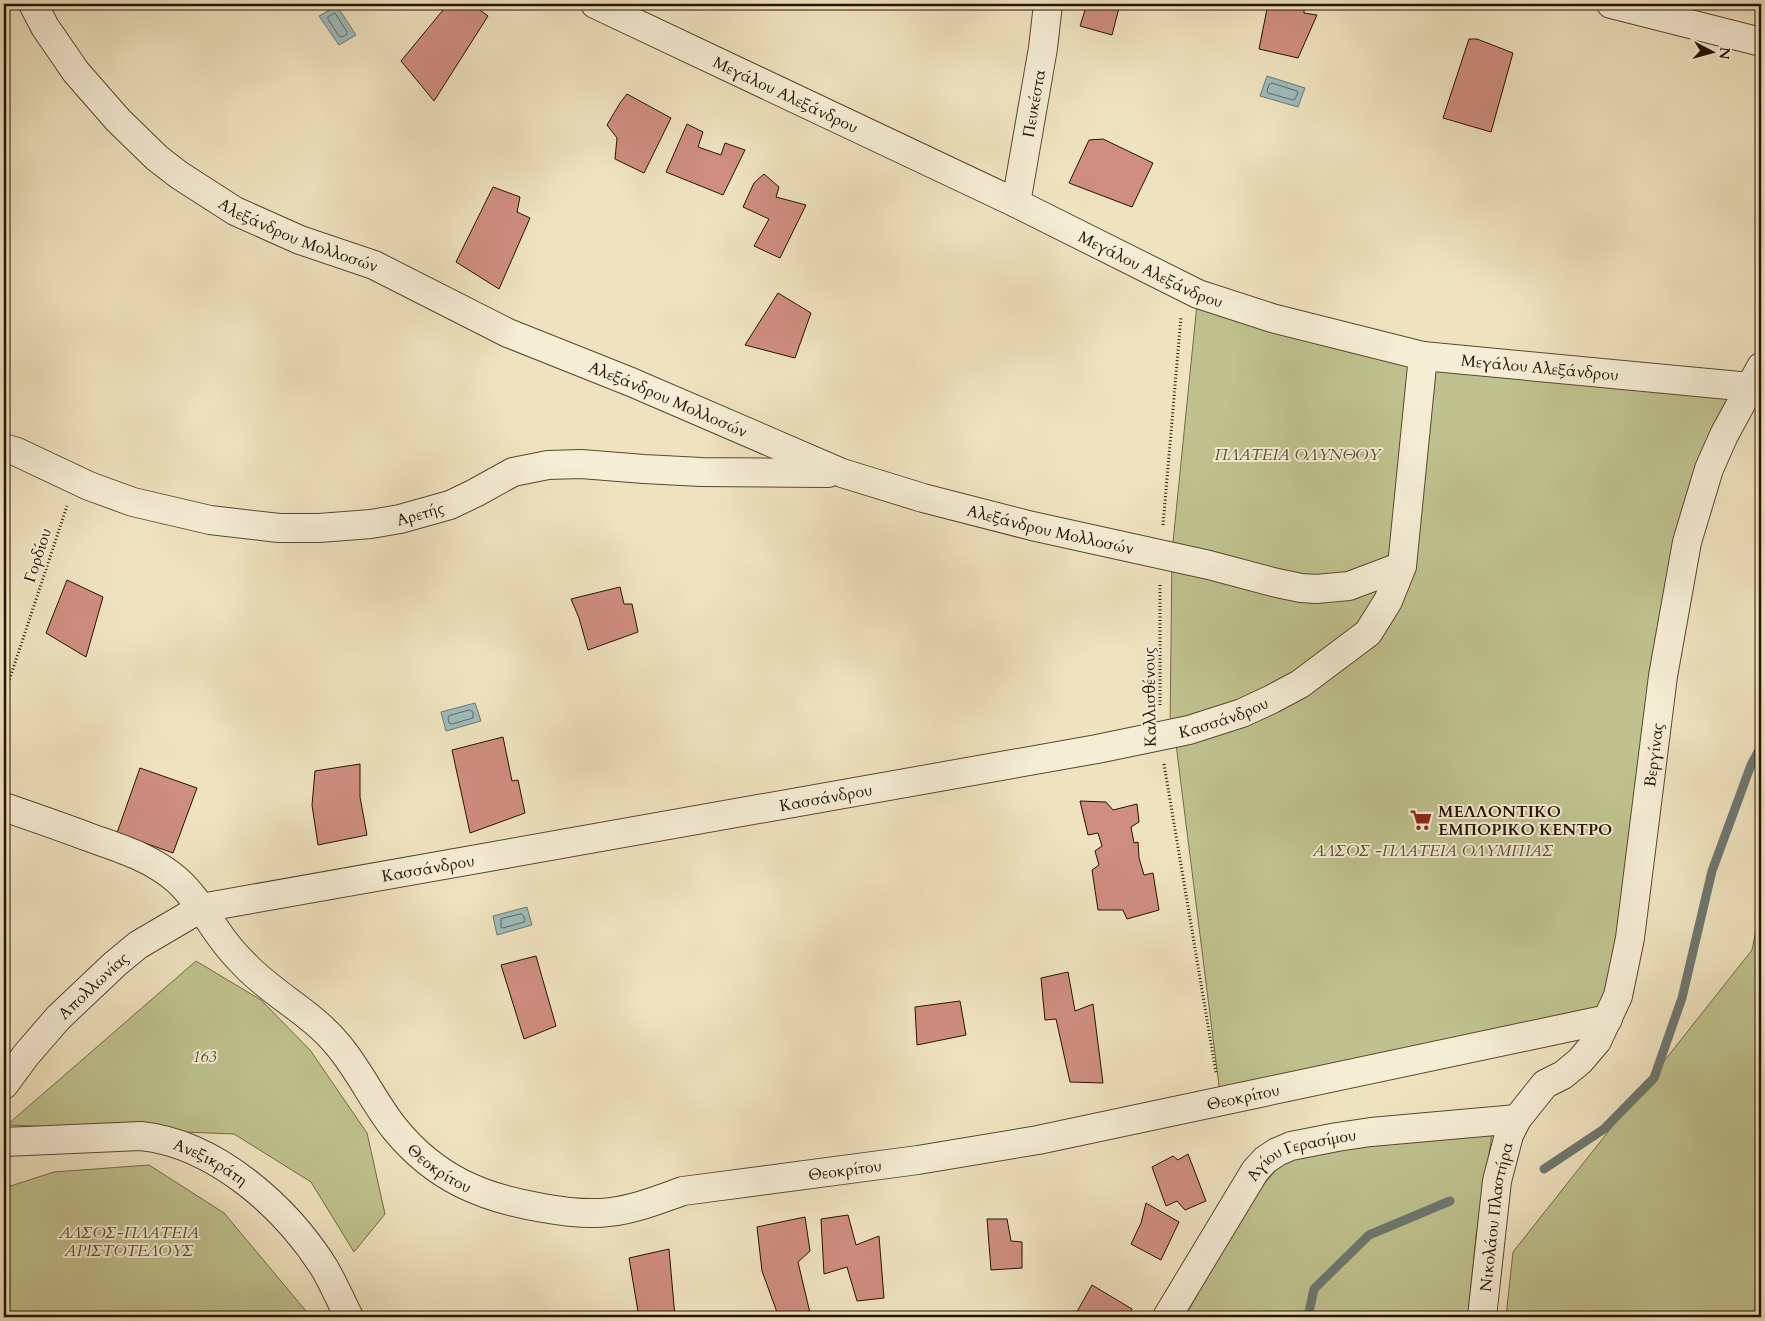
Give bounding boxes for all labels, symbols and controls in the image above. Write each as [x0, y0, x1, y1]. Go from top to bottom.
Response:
north arrow [1688, 28, 1738, 78]
text: N [1714, 46, 1735, 60]
street label: Μεγάλου Αλεξάνδρου [709, 51, 862, 139]
street label: Πευκέστα [1018, 68, 1051, 139]
street label: Αλεξάνδρου Μολλοσών [214, 193, 381, 278]
street label: Μεγάλου Αλεξάνδρου [1074, 226, 1226, 313]
street label: Μεγάλου Αλεξάνδρου [1460, 350, 1620, 386]
street label: Αλεξάνδρου Μολλοσών [585, 356, 751, 443]
park label: ΠΛΑΤΕΙΑ ΟΛΥΝΘΟΥ [1215, 444, 1382, 466]
street label: Αρετής [394, 497, 447, 532]
street label: Αλεξάνδρου Μολλοσών [965, 500, 1136, 560]
street label: Γορδίου [19, 525, 57, 585]
street label: Καλλισθένους [1138, 647, 1162, 747]
street label: Κασσάνδρου [1177, 692, 1272, 744]
street label: Βεργίνας [1639, 721, 1669, 788]
street label: Κασσάνδρου [778, 779, 874, 817]
place label: ΜΕΛΛΟΝΤΙΚΟ ΕΜΠΟΡΙΚΟ ΚΕΝΤΡΟ [1438, 801, 1612, 841]
supermarket icon: ΜΕΛΛΟΝΤΙΚΟ ΕΜΠΟΡΙΚΟ ΚΕΝΤΡΟ [1408, 807, 1434, 833]
park label: ΑΛΣΟΣ -ΠΛΑΤΕΙΑ ΟΛΥΜΠΙΑΣ [1311, 840, 1554, 862]
street label: Κασσάνδρου [380, 850, 476, 888]
street label: Απολλωνίας [53, 947, 134, 1024]
park label: 163 [192, 1046, 217, 1068]
street label: Θεοκρίτου [1205, 1079, 1282, 1116]
street label: Αγίου Γερασίμου [1242, 1124, 1358, 1185]
street label: Ανεξικράτη [170, 1134, 252, 1191]
street label: Θεοκρίτου [402, 1139, 475, 1199]
street label: Νικολάου Πλαστήρα [1475, 1140, 1519, 1293]
street label: Θεοκρίτου [807, 1155, 883, 1186]
park label: ΑΛΣΟΣ-ΠΛΑΤΕΙΑ ΑΡΙΣΤΟΤΕΛΟΥΣ [58, 1222, 199, 1262]

